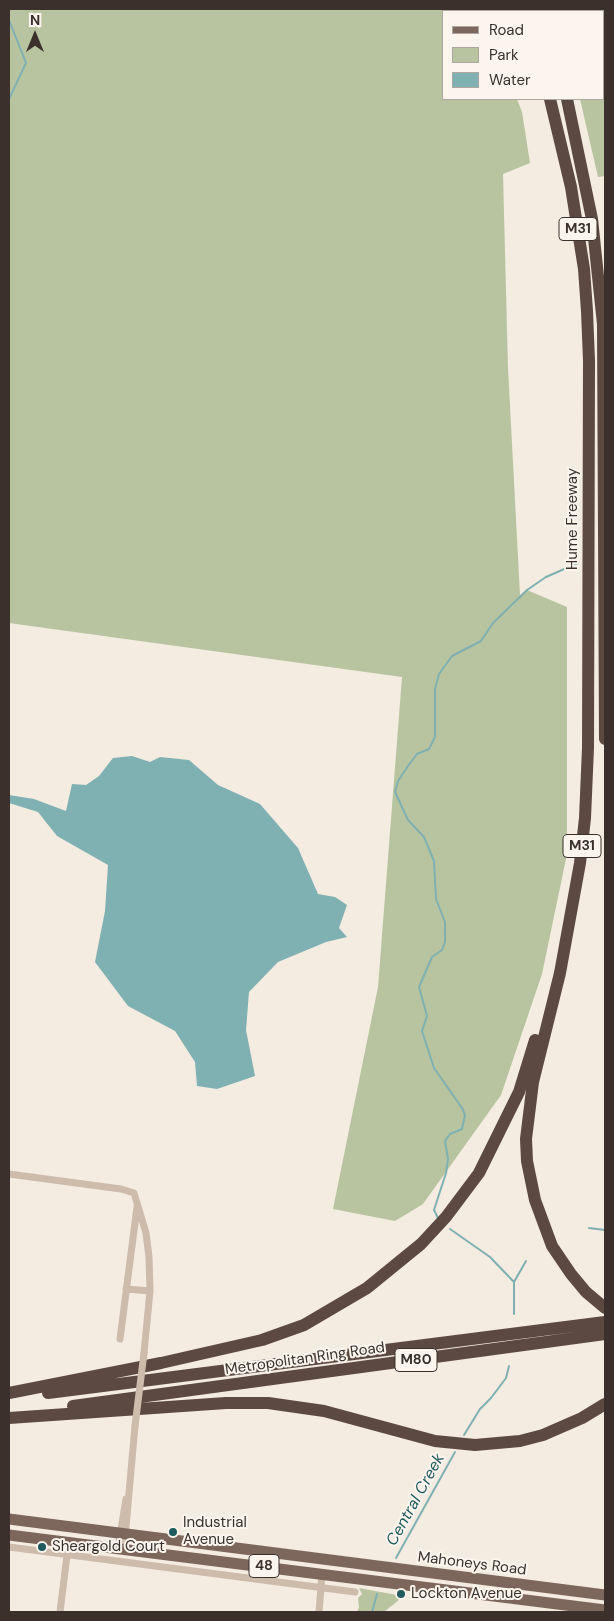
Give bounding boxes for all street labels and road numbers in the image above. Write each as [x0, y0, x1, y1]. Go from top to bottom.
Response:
road number: M31 [559, 218, 597, 240]
street label: Hume Freeway [564, 468, 582, 570]
road number: M31 [563, 834, 601, 858]
street label: Metropolitan Ring Road [224, 1339, 386, 1379]
road number: M80 [395, 1348, 437, 1372]
street label: Mahoneys Road [417, 1548, 527, 1580]
road number: 48 [249, 1554, 279, 1578]

